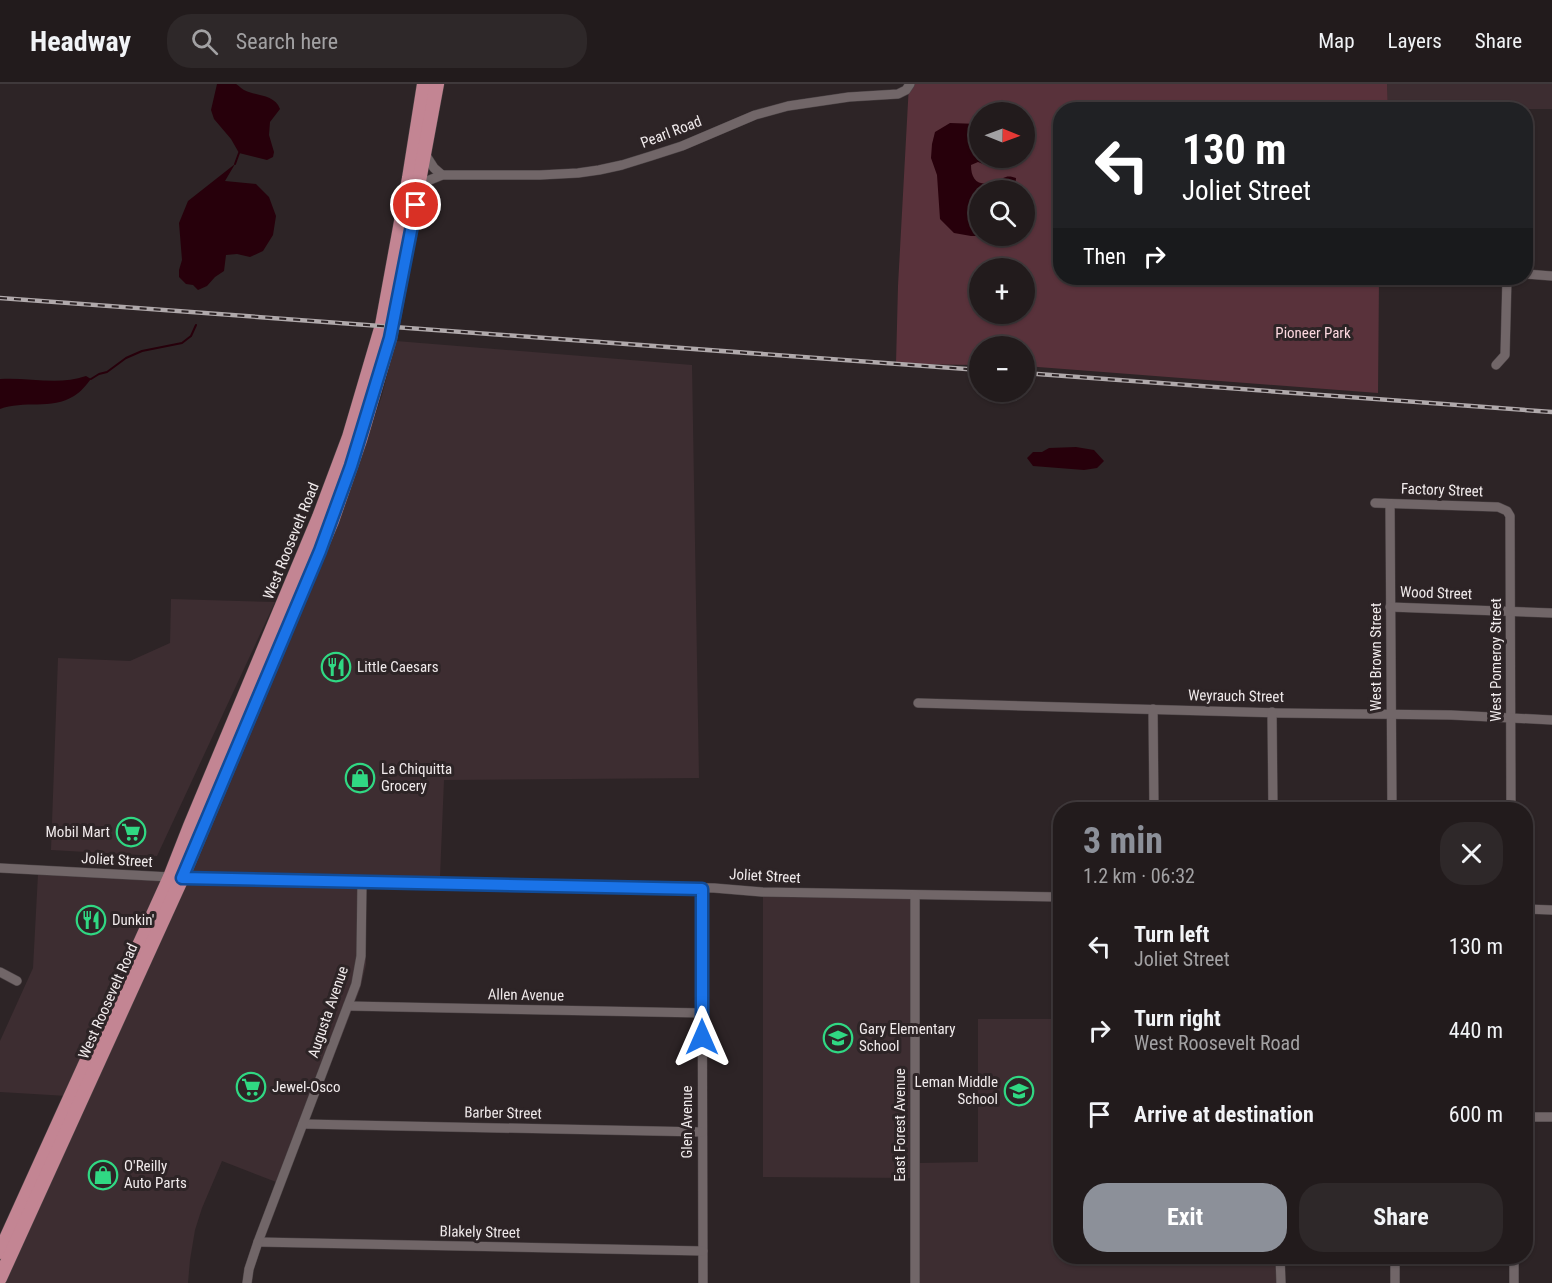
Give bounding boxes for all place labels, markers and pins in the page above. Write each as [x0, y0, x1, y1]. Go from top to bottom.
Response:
pin [390, 179, 441, 230]
restaurant icon: Little Caesars [320, 651, 352, 683]
place label: Little Caesars [357, 658, 439, 676]
place label: La Chiquitta Grocery [381, 760, 452, 795]
shop icon: La Chiquitta Grocery [344, 762, 376, 794]
supermarket icon: Mobil Mart [115, 816, 147, 848]
place label: Mobil Mart [46, 823, 110, 841]
restaurant icon: Dunkin' [75, 904, 107, 936]
place label: Dunkin' [112, 911, 154, 929]
place label: Gary Elementary School [859, 1020, 956, 1055]
school or university icon: Gary Elementary School [822, 1022, 854, 1054]
supermarket icon: Jewel-Osco [235, 1071, 267, 1103]
place label: Leman Middle School [915, 1073, 998, 1108]
school or university icon: Leman Middle School [1003, 1075, 1035, 1107]
place label: Jewel-Osco [272, 1078, 341, 1096]
place label: O'Reilly Auto Parts [124, 1157, 187, 1192]
shop icon: O'Reilly Auto Parts [87, 1159, 119, 1191]

